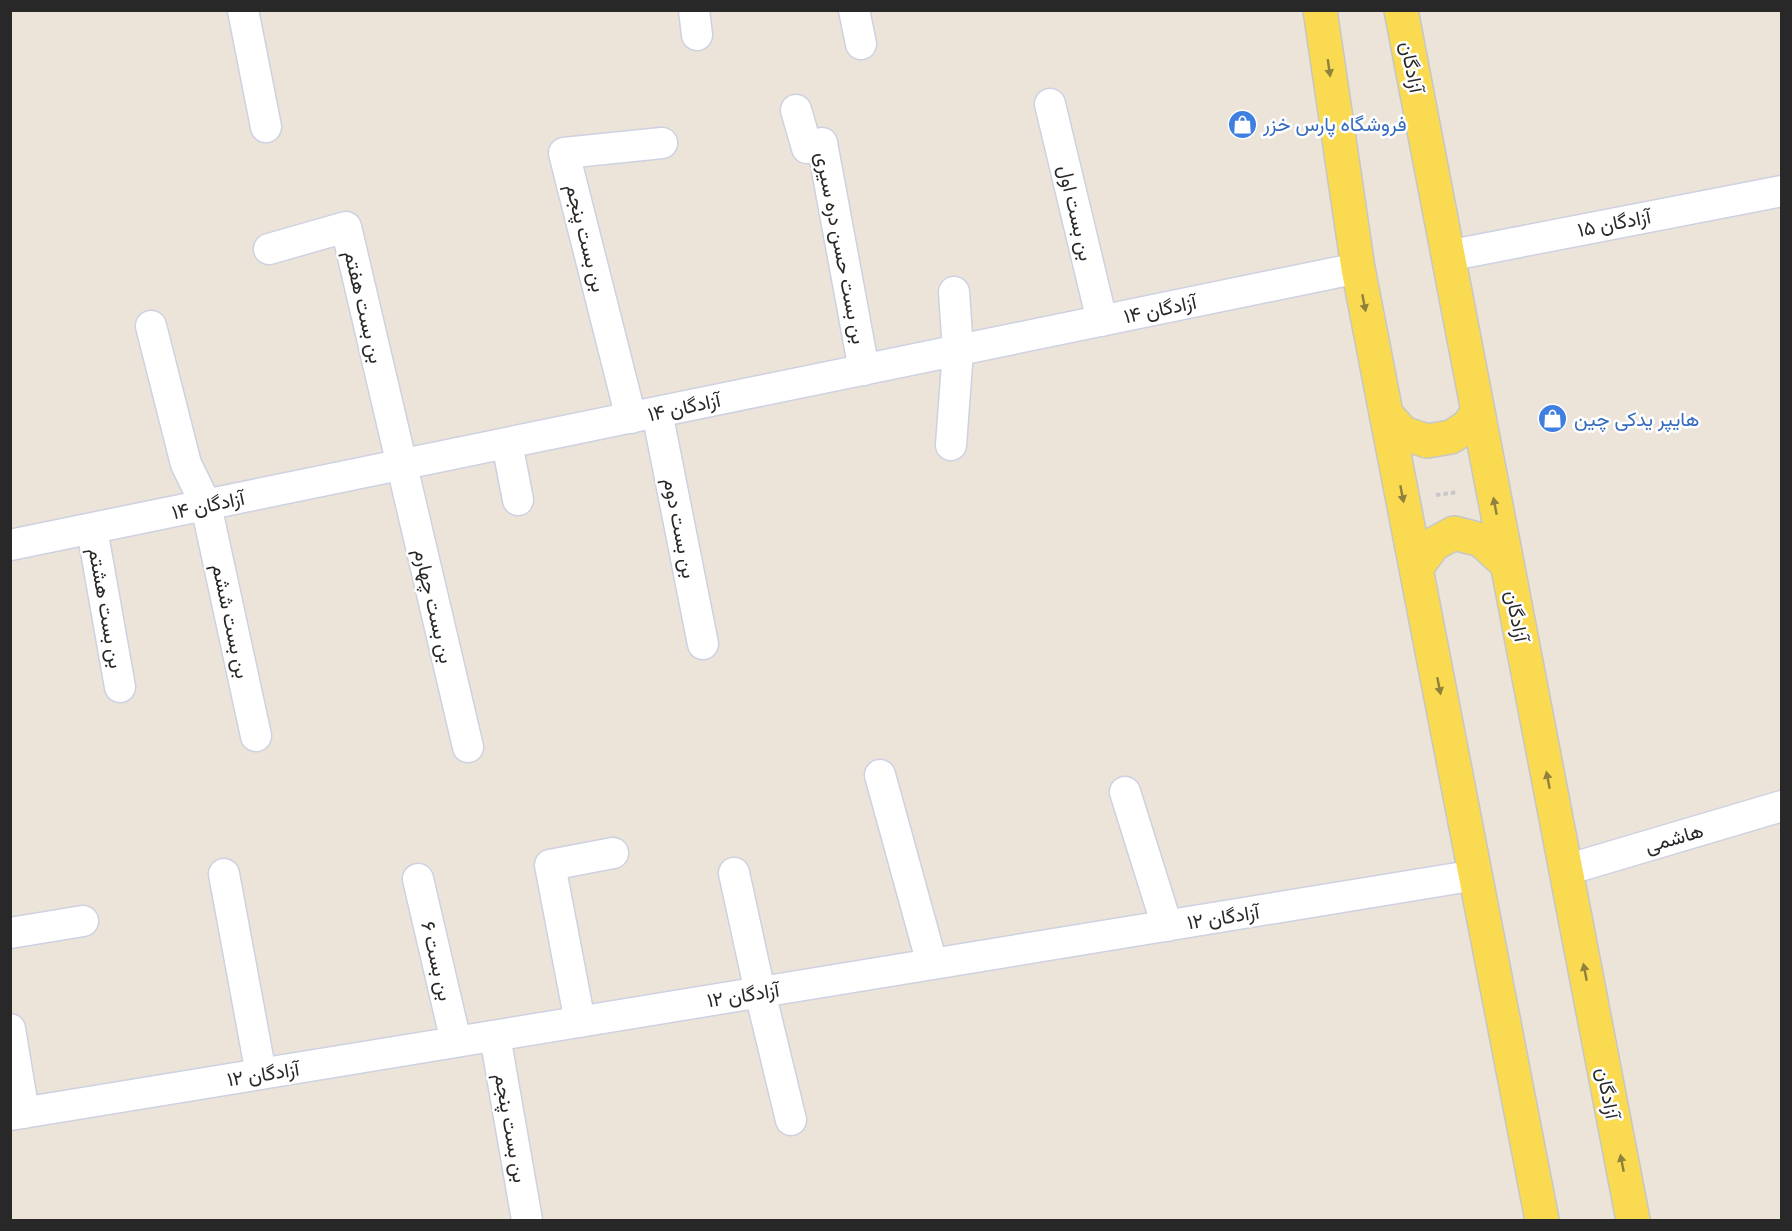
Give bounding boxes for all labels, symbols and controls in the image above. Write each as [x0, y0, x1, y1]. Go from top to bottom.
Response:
street label: آزادگان [1394, 40, 1428, 96]
one-way arrow [1324, 59, 1333, 78]
shop icon: فروشگاه پارس خزر [1226, 108, 1258, 140]
place label: فروشگاه پارس خزر [1262, 113, 1407, 138]
street label: بن بست حسن دره سیری [810, 150, 870, 346]
street label: بن بست اول [1052, 163, 1098, 263]
street label: بن بست پنجم [559, 182, 610, 295]
street label: ۱۵ آزادگان [1576, 205, 1654, 243]
street label: بن بست هفتم [338, 249, 388, 366]
street label: ۱۴ آزادگان [1122, 290, 1200, 329]
one-way arrow [1360, 293, 1369, 312]
street label: ۱۴ آزادگان [646, 388, 724, 427]
shop icon: هایپر یدکی چین [1537, 403, 1569, 435]
place label: هایپر یدکی چین [1574, 408, 1699, 433]
street label: بن بست دوم [658, 476, 700, 580]
one-way arrow [1398, 485, 1407, 504]
street label: ۱۴ آزادگان [170, 486, 248, 525]
one-way arrow [1490, 496, 1499, 515]
street label: بن بست هشتم [83, 546, 127, 670]
street label: بن بست چهارم [407, 547, 458, 666]
street label: بن بست ششم [206, 562, 254, 681]
street label: آزادگان [1499, 589, 1533, 645]
one-way arrow [1435, 676, 1444, 695]
one-way arrow [1543, 770, 1552, 789]
street label: هاشمی [1642, 819, 1706, 858]
street label: ۱۲ آزادگان [1185, 900, 1262, 936]
street label: بن بست ۶ [416, 919, 457, 1003]
one-way arrow [1580, 962, 1589, 981]
street label: ۱۲ آزادگان [705, 978, 782, 1014]
street label: ۱۲ آزادگان [225, 1057, 302, 1093]
street label: آزادگان [1590, 1066, 1624, 1122]
street label: بن بست پنجم [488, 1072, 531, 1185]
one-way arrow [1617, 1153, 1626, 1172]

